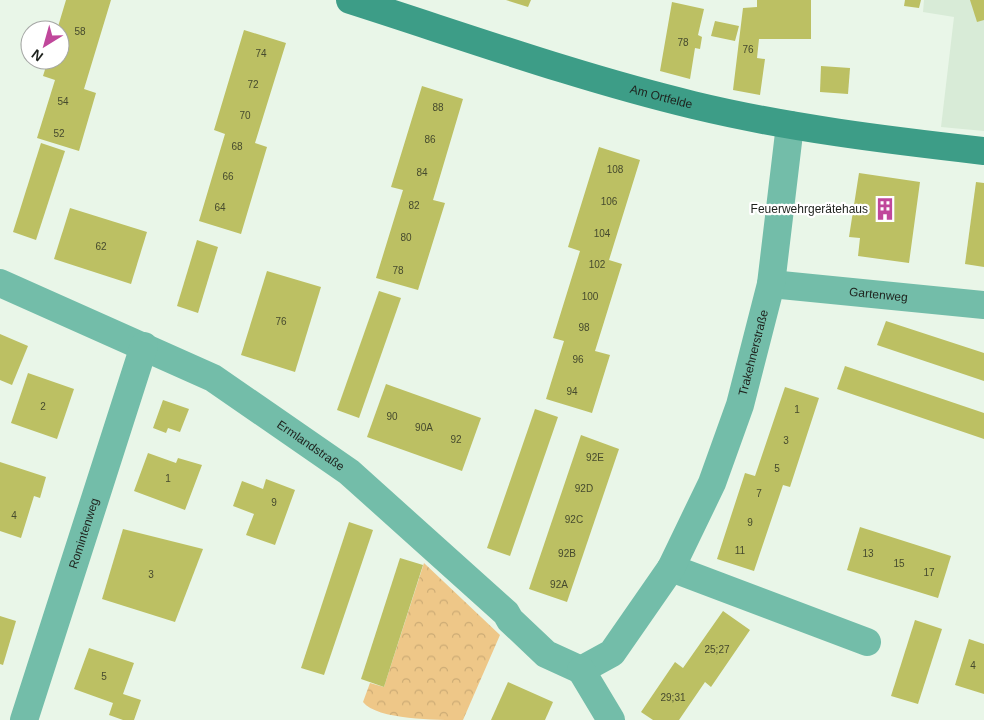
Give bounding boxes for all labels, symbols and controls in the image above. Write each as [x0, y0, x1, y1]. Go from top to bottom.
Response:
north arrow [20, 20, 70, 70]
house number: 58 [74, 26, 86, 37]
house number: 78 [677, 37, 689, 48]
house number: 76 [742, 44, 754, 55]
text: N [28, 46, 46, 65]
house number: 74 [255, 48, 267, 59]
house number: 72 [247, 79, 259, 90]
street label: Am Ortfelde [628, 82, 694, 112]
house number: 54 [57, 96, 69, 107]
house number: 88 [432, 102, 444, 113]
house number: 70 [239, 110, 251, 121]
house number: 52 [53, 128, 65, 139]
house number: 86 [424, 134, 436, 145]
house number: 68 [231, 141, 243, 152]
house number: 108 [607, 164, 624, 175]
house number: 84 [416, 167, 428, 178]
house number: 66 [222, 171, 234, 182]
house number: 106 [601, 196, 618, 207]
building icon: Feuerwehrgerätehaus [872, 196, 898, 222]
house number: 82 [408, 200, 420, 211]
house number: 64 [214, 202, 226, 213]
place label: Feuerwehrgerätehaus [751, 202, 868, 216]
house number: 104 [594, 228, 611, 239]
house number: 80 [400, 232, 412, 243]
house number: 62 [95, 241, 107, 252]
house number: 102 [589, 259, 606, 270]
house number: 78 [392, 265, 404, 276]
street label: Gartenweg [849, 285, 908, 304]
house number: 100 [582, 291, 599, 302]
street label: Trakehnerstraße [736, 308, 771, 397]
house number: 76 [275, 316, 287, 327]
house number: 98 [578, 322, 590, 333]
house number: 96 [572, 354, 584, 365]
house number: 94 [566, 386, 578, 397]
house number: 2 [40, 401, 46, 412]
house number: 1 [794, 404, 800, 415]
house number: 90 [386, 411, 398, 422]
street label: Ermlandstraße [274, 417, 347, 474]
house number: 90A [415, 422, 433, 433]
house number: 92 [450, 434, 462, 445]
house number: 3 [783, 435, 789, 446]
house number: 92E [586, 452, 604, 463]
house number: 5 [774, 463, 780, 474]
house number: 1 [165, 473, 171, 484]
house number: 92D [575, 483, 593, 494]
house number: 7 [756, 488, 762, 499]
street label: Romintenweg [66, 496, 102, 570]
house number: 9 [271, 497, 277, 508]
house number: 4 [11, 510, 17, 521]
house number: 92C [565, 514, 583, 525]
house number: 9 [747, 517, 753, 528]
house number: 11 [735, 545, 746, 556]
house number: 92B [558, 548, 576, 559]
house number: 13 [862, 548, 874, 559]
house number: 15 [893, 558, 905, 569]
house number: 17 [923, 567, 935, 578]
house number: 3 [148, 569, 154, 580]
house number: 92A [550, 579, 568, 590]
house number: 25;27 [704, 644, 730, 655]
house number: 4 [970, 660, 976, 671]
house number: 5 [101, 671, 107, 682]
house number: 29;31 [660, 692, 686, 703]

